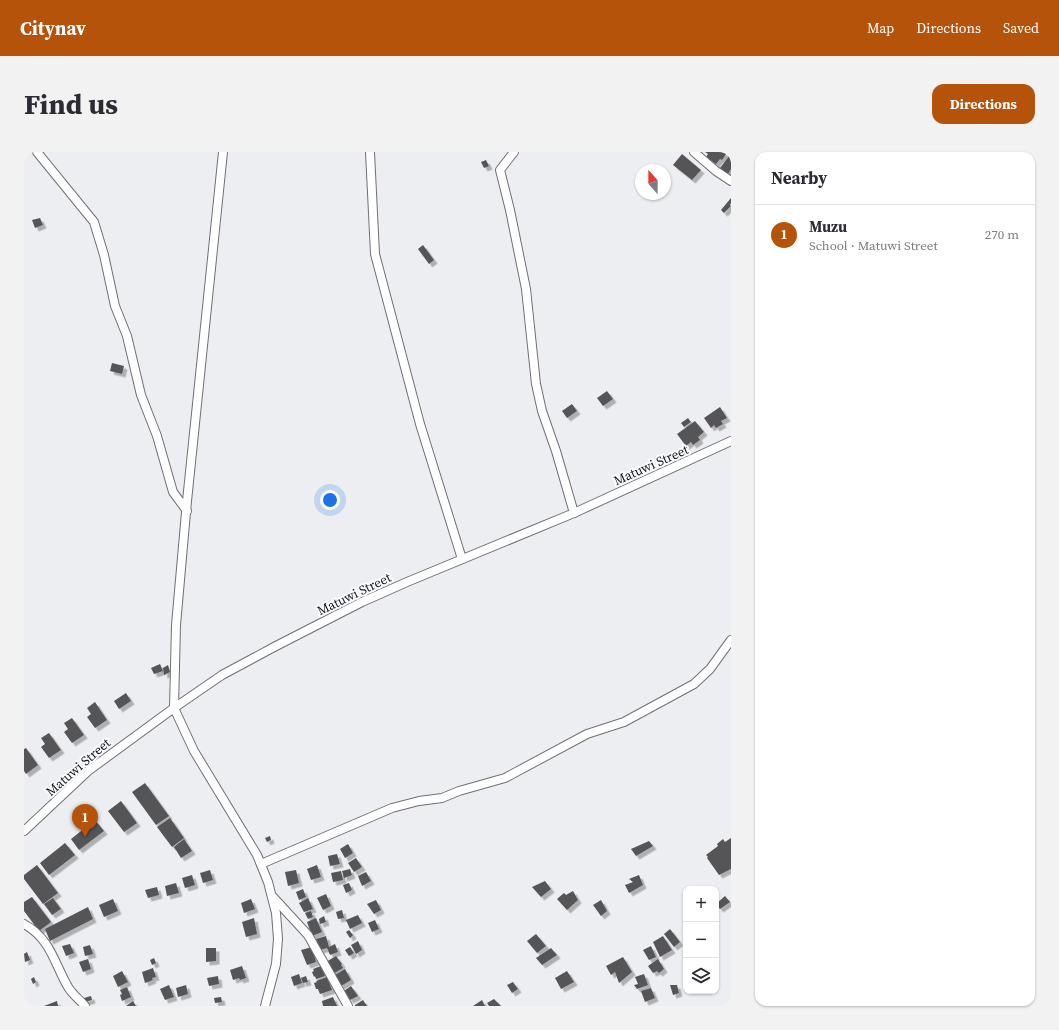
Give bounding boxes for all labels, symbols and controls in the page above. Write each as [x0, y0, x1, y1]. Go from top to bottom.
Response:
text: Citynav [20, 15, 86, 41]
text: Map [867, 18, 894, 38]
text: Directions [916, 18, 981, 38]
text: Saved [1003, 18, 1039, 38]
button: Directions [932, 84, 1035, 124]
text: Find us [24, 85, 118, 123]
north arrow [635, 164, 671, 200]
text: Nearby [771, 166, 827, 190]
text: Muzu [809, 216, 847, 237]
text: 1 [780, 226, 788, 243]
text: 270 m [985, 226, 1019, 243]
text: School · Matuwi Street [809, 237, 938, 254]
street label: Matuwi Street [611, 441, 692, 489]
your location [320, 490, 340, 510]
street label: Matuwi Street [314, 568, 394, 619]
street label: Matuwi Street [42, 734, 114, 800]
pin: 1 [72, 804, 98, 837]
map controls [683, 886, 719, 994]
button: + [683, 886, 719, 922]
button: − [683, 922, 719, 958]
button: layers [683, 958, 719, 994]

